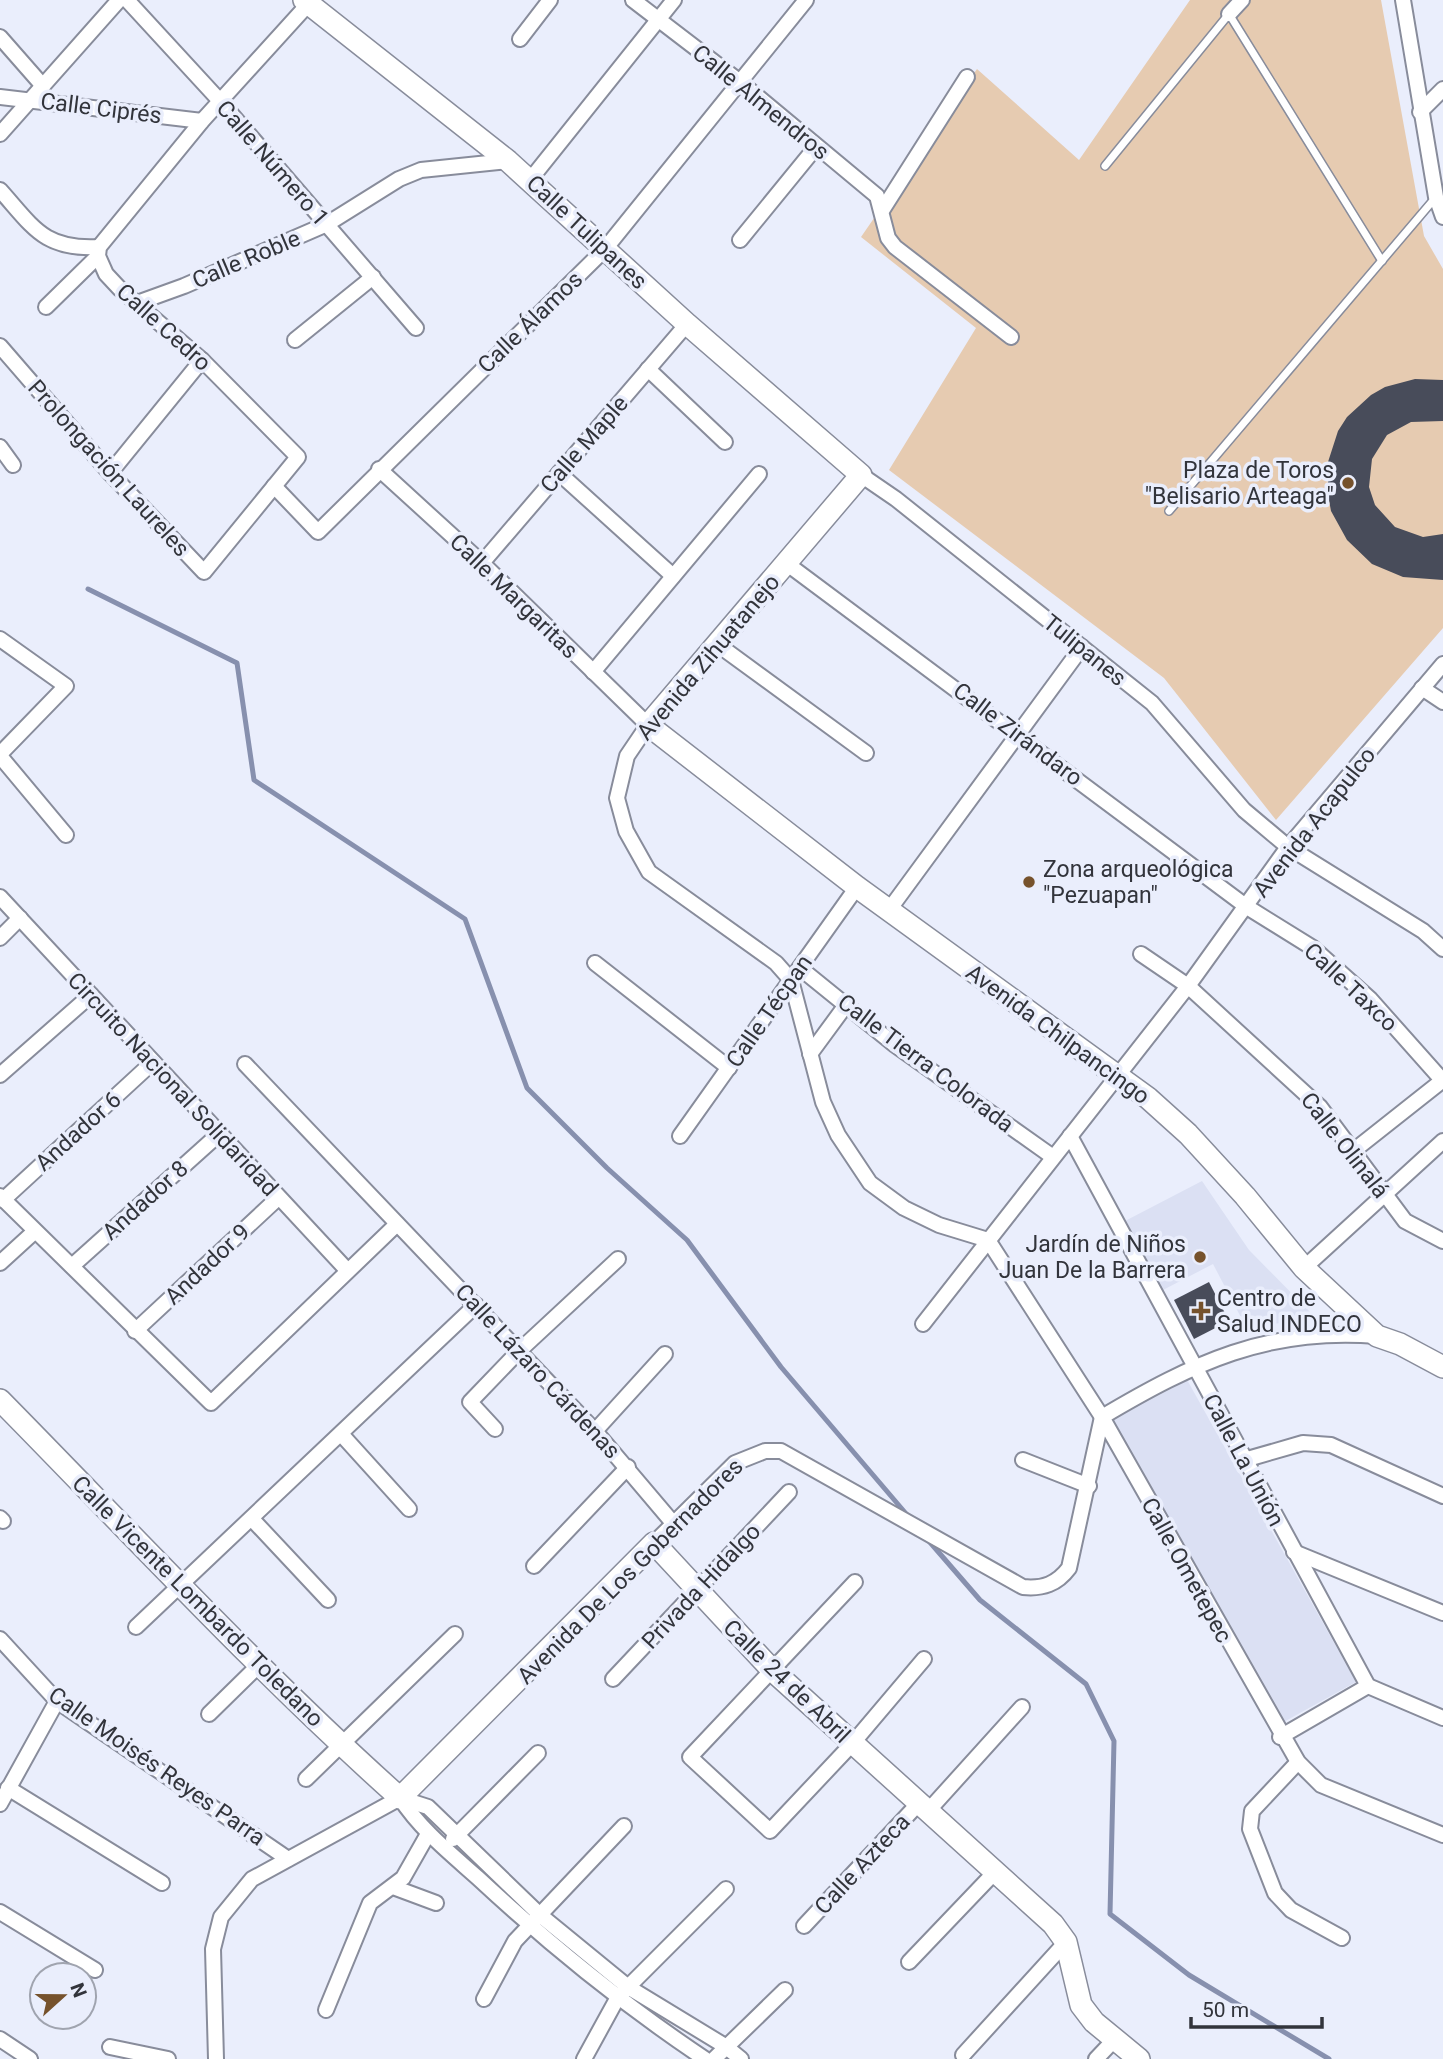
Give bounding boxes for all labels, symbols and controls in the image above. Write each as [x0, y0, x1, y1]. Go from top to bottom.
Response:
street label: Calle Almendros [687, 39, 834, 166]
street label: Calle Ciprés [39, 88, 163, 129]
street label: Calle Número 1 [211, 95, 334, 232]
street label: Calle Tulipanes [521, 170, 652, 295]
street label: Calle Roble [188, 225, 304, 294]
street label: Calle Álamos [472, 265, 588, 379]
street label: Calle Cedro [111, 278, 216, 377]
street label: Prolongación Laureles [22, 375, 195, 562]
street label: Calle Maple [535, 390, 634, 498]
place label: Plaza de Toros "Belisario Arteaga" [1145, 457, 1334, 510]
marker: Plaza de Toros "Belisario Arteaga" [1340, 475, 1356, 491]
street label: Calle Margaritas [444, 528, 583, 664]
street label: Avenida Zihuatanejo [631, 569, 786, 746]
street label: Tulipanes [1038, 609, 1132, 692]
street label: Calle Zirándaro [948, 677, 1088, 792]
street label: Avenida Acapulco [1247, 742, 1381, 903]
place label: Zona arqueológica "Pezuapan" [1043, 856, 1234, 909]
marker: Zona arqueológica "Pezuapan" [1021, 874, 1037, 890]
street label: Calle Taxco [1299, 937, 1403, 1037]
street label: Calle Técpan [721, 950, 818, 1073]
street label: Avenida Chilpancingo [961, 959, 1155, 1110]
street label: Circuito Nacional Solidaridad [62, 967, 283, 1202]
street label: Calle Tierra Colorada [832, 988, 1019, 1138]
street label: Andador 6 [30, 1086, 127, 1177]
street label: Calle Olinalá [1295, 1087, 1394, 1204]
street label: Andador 8 [97, 1155, 194, 1246]
street label: Andador 9 [159, 1218, 255, 1310]
place label: Jardín de Niños Juan De la Barrera [999, 1231, 1186, 1284]
marker: Jardín de Niños Juan De la Barrera [1192, 1249, 1208, 1265]
street label: Calle Lázaro Cárdenas [450, 1278, 626, 1464]
place label: Centro de Salud INDECO [1217, 1285, 1362, 1338]
marker: Centro de Salud INDECO [1191, 1301, 1211, 1321]
street label: Calle La Unión [1197, 1389, 1290, 1531]
street label: Avenida De Los Gobernadores [512, 1453, 749, 1690]
street label: Calle Vicente Lombardo Toledano [66, 1470, 329, 1733]
street label: Calle Ometepec [1136, 1493, 1238, 1647]
street label: Privada Hidalgo [636, 1518, 766, 1655]
street label: Calle 24 de Abril [718, 1614, 856, 1749]
street label: Calle Moisés Reyes Parra [43, 1681, 270, 1852]
street label: Calle Azteca [809, 1809, 916, 1920]
north arrow [28, 1961, 98, 2031]
text: N [65, 1980, 92, 2000]
scale bar [1191, 1986, 1322, 2030]
text: 50 m [1202, 1998, 1249, 2022]

